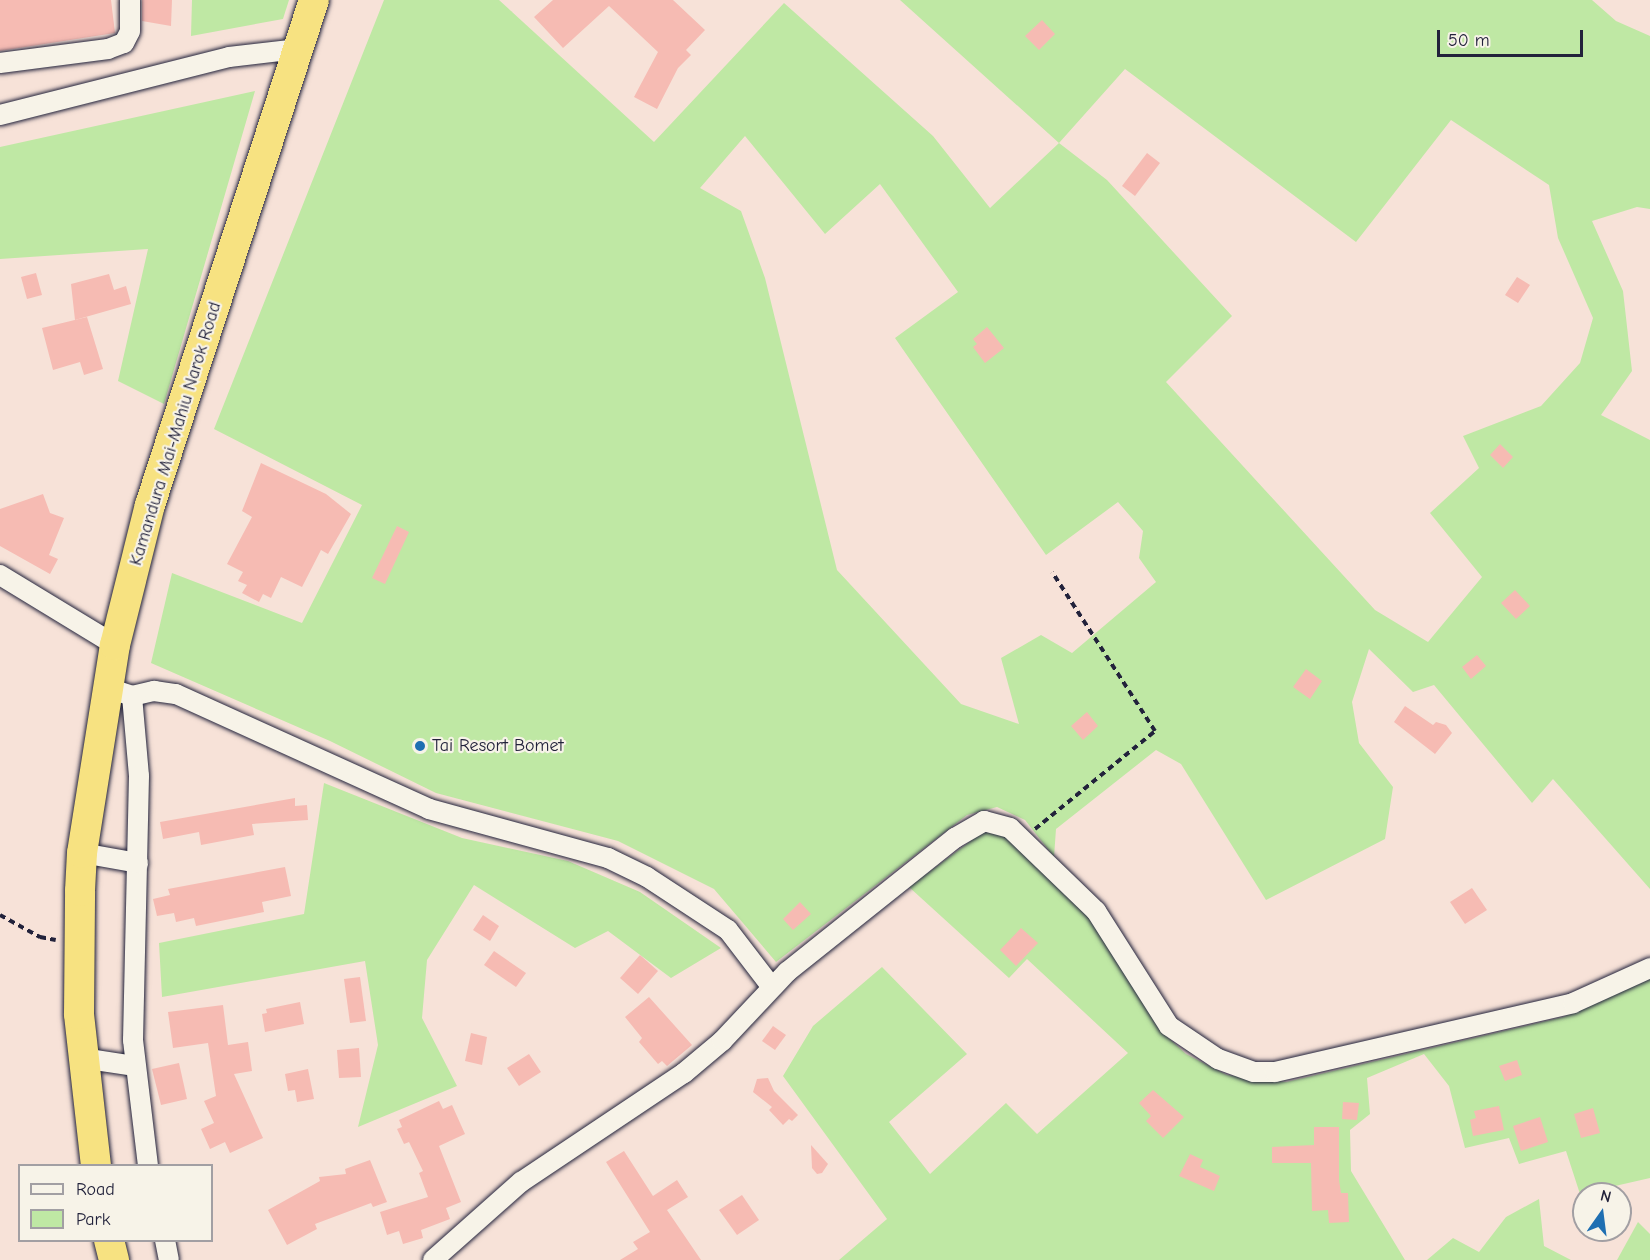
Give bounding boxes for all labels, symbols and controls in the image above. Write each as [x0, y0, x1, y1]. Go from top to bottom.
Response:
scale bar [1440, 18, 1586, 56]
text: 50 m [1448, 30, 1490, 51]
street label: Kamandura Mai-Mahiu Narok Road [126, 300, 226, 568]
place label: Tai Resort Bomet [432, 735, 564, 757]
marker: Tai Resort Bomet [413, 739, 427, 753]
legend [18, 1164, 213, 1242]
text: Road [76, 1179, 115, 1200]
north arrow [1572, 1182, 1632, 1242]
text: N [1599, 1186, 1613, 1206]
text: Park [76, 1209, 110, 1230]

